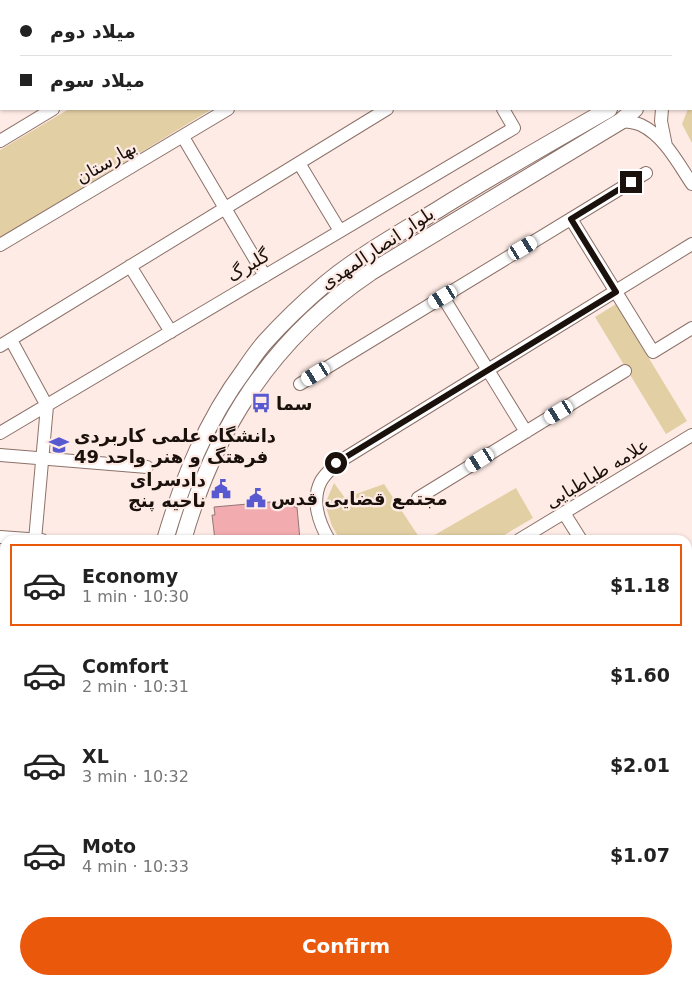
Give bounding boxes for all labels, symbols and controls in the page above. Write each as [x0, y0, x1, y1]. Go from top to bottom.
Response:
text: میلاد دوم [50, 20, 136, 42]
text: میلاد سوم [50, 69, 145, 91]
street label: بهارستان [72, 136, 141, 189]
route end [620, 171, 642, 193]
street label: بلوار انصارالمهدی [316, 202, 438, 295]
car [506, 234, 539, 262]
street label: گلبرگ [223, 244, 274, 287]
car [426, 283, 459, 311]
car [299, 360, 332, 388]
bus stop icon: سما [250, 392, 272, 414]
place label: سما [276, 393, 313, 414]
car [542, 398, 575, 426]
place label: دانشگاه علمی کاربردی فرهتگ و هنر واحد 49 [74, 425, 276, 468]
school or university icon: دانشگاه علمی کاربردی فرهتگ و هنر واحد 49 [48, 434, 70, 456]
street label: علامه طباطبایی [541, 434, 653, 512]
car [463, 446, 496, 474]
route start [325, 452, 347, 474]
place label: دادسرای ناحیه پنج [128, 469, 206, 512]
public building icon: دادسرای ناحیه پنج [210, 478, 232, 500]
public building icon: مجتمع قضایی قدس [245, 487, 267, 509]
place label: مجتمع قضایی قدس [271, 488, 448, 510]
icon: car [22, 563, 67, 608]
text: Economy [82, 565, 178, 587]
text: $1.18 [610, 574, 670, 596]
text: 1 min · 10:30 [82, 587, 189, 606]
icon: car [22, 653, 67, 698]
text: Comfort [82, 655, 169, 677]
text: $1.60 [610, 664, 670, 686]
text: 2 min · 10:31 [82, 677, 189, 696]
icon: car [22, 743, 67, 788]
text: XL [82, 745, 109, 767]
text: $2.01 [610, 754, 670, 776]
text: 3 min · 10:32 [82, 767, 189, 786]
icon: car [22, 833, 67, 878]
text: Moto [82, 835, 136, 857]
text: $1.07 [610, 844, 670, 866]
text: 4 min · 10:33 [82, 857, 189, 876]
button: Confirm [20, 917, 672, 975]

